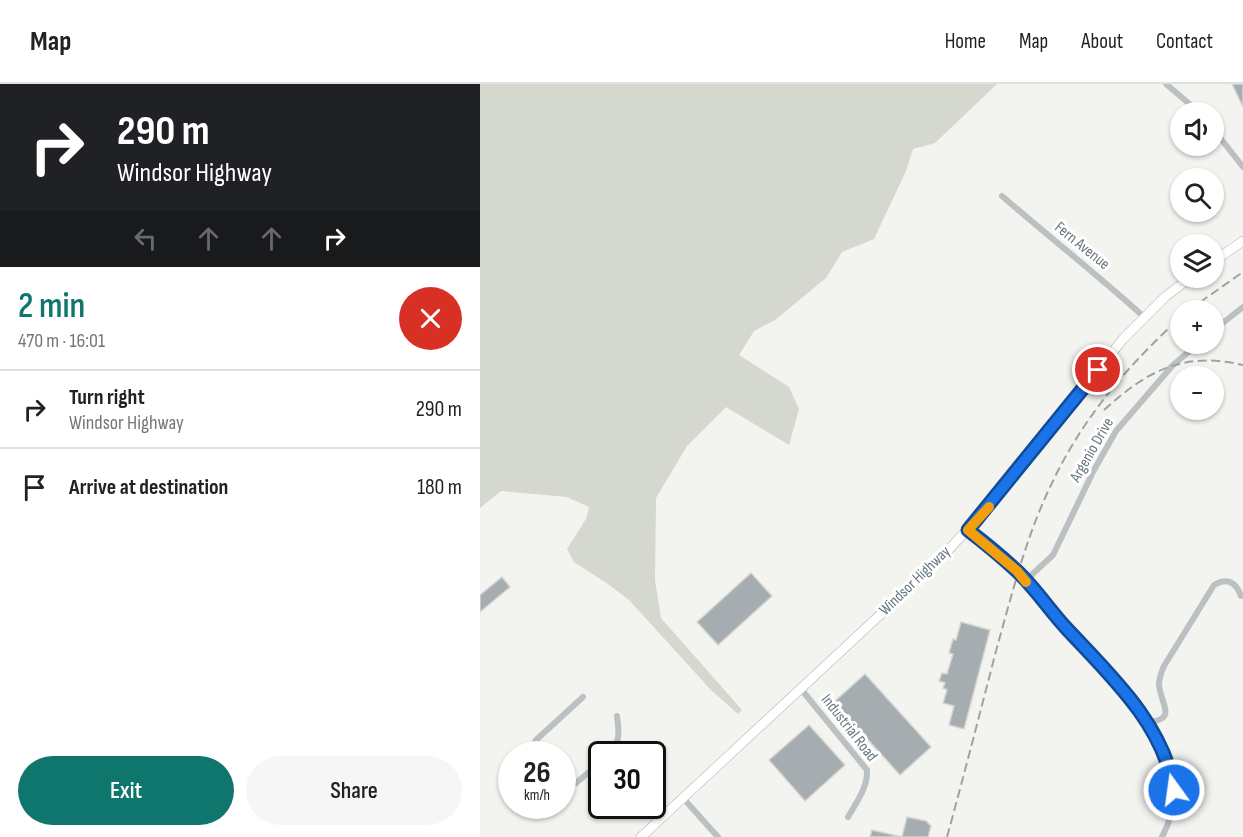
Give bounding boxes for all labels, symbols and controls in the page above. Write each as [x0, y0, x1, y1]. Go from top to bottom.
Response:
text: Map [30, 25, 71, 58]
text: Home [945, 29, 986, 54]
text: Map [1019, 29, 1048, 54]
text: About [1081, 29, 1123, 54]
text: Contact [1156, 29, 1213, 54]
map controls [1170, 102, 1224, 420]
button: sound [1170, 102, 1224, 156]
text: 290 m [117, 106, 210, 157]
icon: right [18, 108, 96, 186]
text: Windsor Highway [117, 157, 272, 189]
button: search [1170, 168, 1224, 222]
street label: Fern Avenue [1051, 218, 1113, 274]
icon: left [129, 222, 162, 255]
icon: ahead [192, 222, 225, 255]
icon: ahead [255, 222, 288, 255]
icon: right [318, 222, 351, 255]
button: layers [1170, 234, 1224, 288]
text: 2 min [18, 285, 85, 328]
button: close [399, 287, 462, 350]
button: + [1170, 300, 1224, 354]
text: 470 m · 16:01 [18, 329, 105, 353]
pin [1072, 344, 1123, 395]
icon: arrive [1081, 353, 1114, 386]
button: − [1170, 366, 1224, 420]
text: Turn right [69, 384, 145, 411]
icon: right [18, 393, 51, 426]
text: 290 m [416, 396, 462, 423]
text: Windsor Highway [69, 411, 184, 435]
street label: Argenio Drive [1066, 414, 1118, 486]
icon: arrive [18, 471, 51, 504]
text: Arrive at destination [69, 474, 228, 501]
text: 180 m [417, 474, 462, 501]
street label: Windsor Highway [875, 542, 955, 620]
street label: Industrial Road [817, 691, 881, 765]
speed limit sign: 30 [588, 741, 666, 819]
text: 26 [523, 755, 551, 791]
button: Exit [18, 756, 234, 825]
button: Share [246, 756, 462, 825]
position arrow [1142, 758, 1206, 822]
text: km/h [524, 786, 550, 805]

